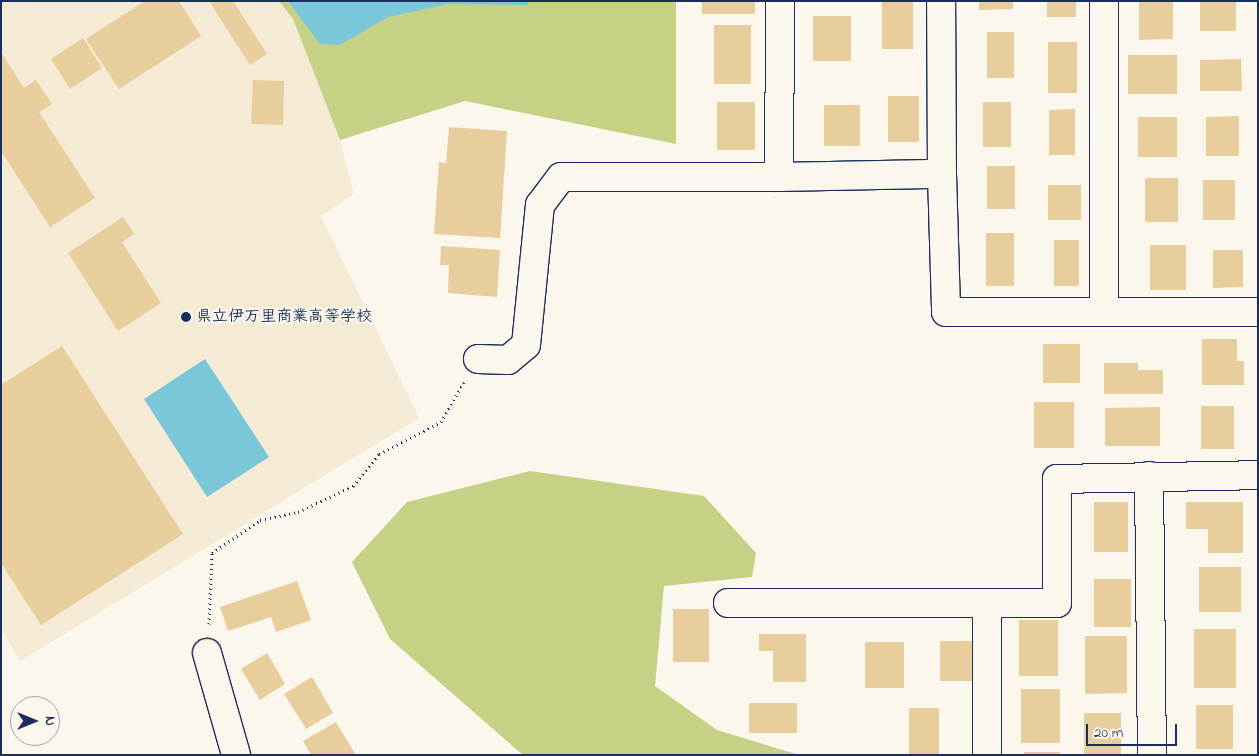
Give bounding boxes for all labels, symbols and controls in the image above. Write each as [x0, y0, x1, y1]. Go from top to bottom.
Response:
place label: 県立伊万里商業高等学校 [196, 307, 372, 327]
marker: 県立伊万里商業高等学校 [180, 311, 192, 323]
north arrow [10, 696, 60, 746]
scale bar [1089, 714, 1180, 746]
text: N [39, 716, 60, 726]
text: 20 m [1094, 722, 1123, 744]

